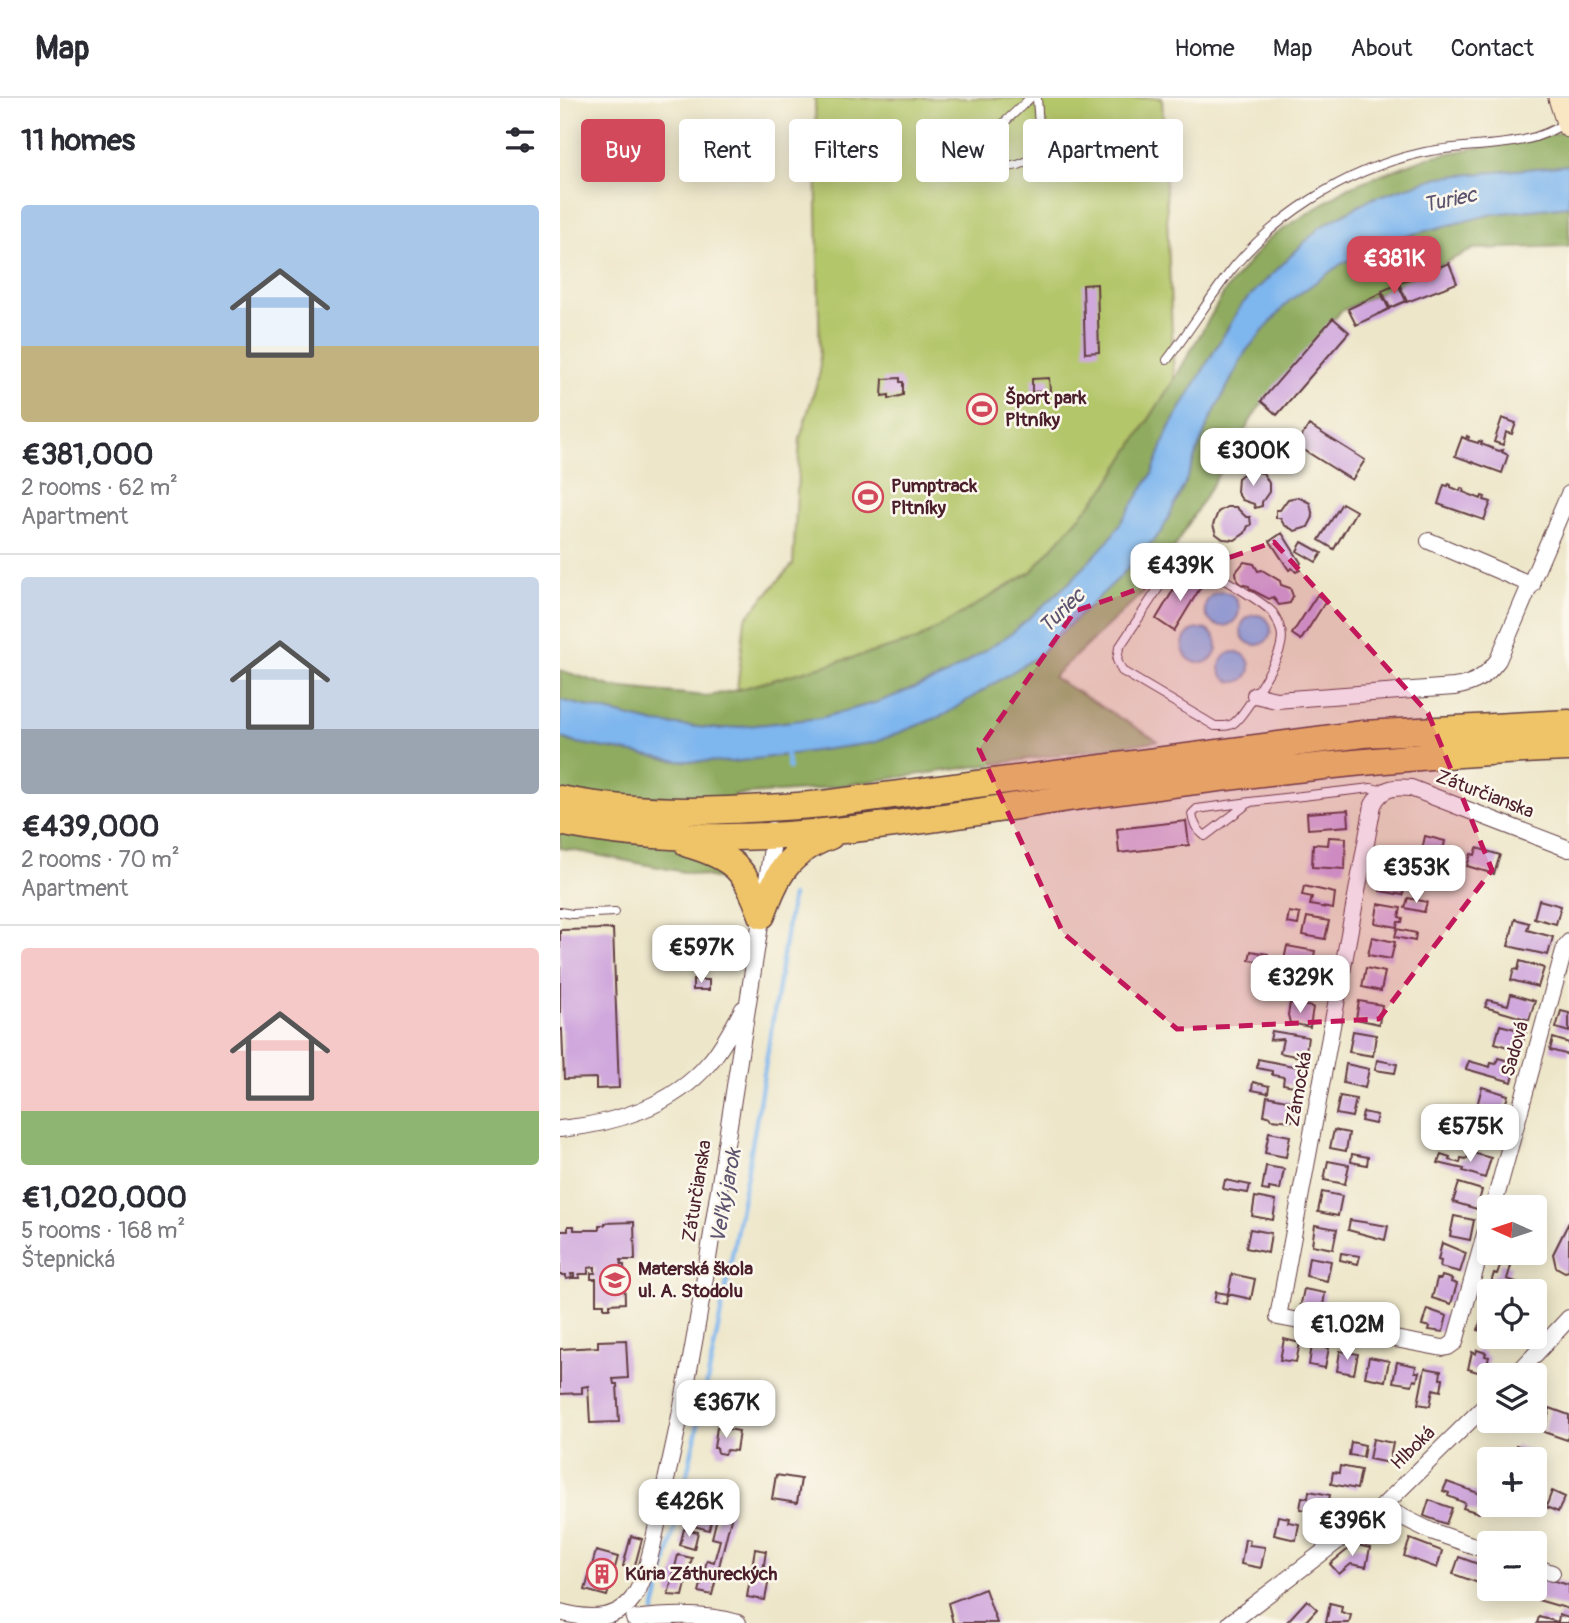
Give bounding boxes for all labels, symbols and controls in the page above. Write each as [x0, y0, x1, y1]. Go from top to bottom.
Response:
text: Map [35, 28, 90, 69]
text: Home [1174, 34, 1235, 63]
text: Map [1273, 34, 1313, 63]
text: About [1351, 34, 1413, 63]
text: Contact [1451, 34, 1534, 63]
chip: Buy [581, 119, 665, 182]
chip: Rent [679, 119, 775, 182]
chip: Filters [789, 119, 902, 182]
chip: New [916, 119, 1009, 182]
chip: Apartment [1023, 119, 1183, 182]
icon: filters [501, 121, 539, 159]
text: 11 homes [21, 122, 135, 159]
water label: Turiec [1421, 181, 1480, 219]
pin: €381K [1345, 236, 1443, 296]
text: €381K [1363, 244, 1425, 273]
icon: home [217, 250, 343, 376]
place label: Šport park Pltníky [1005, 386, 1088, 432]
sports icon: Šport park Pltníky [965, 392, 999, 426]
pin: €300K [1204, 428, 1302, 488]
text: €381,000 [21, 436, 153, 473]
text: €300K [1216, 436, 1290, 465]
text: 2 rooms · 62 m² [21, 473, 178, 502]
place label: Pumptrack Pltníky [891, 474, 978, 520]
sports icon: Pumptrack Pltníky [851, 480, 885, 514]
text: Apartment [21, 502, 128, 531]
pin: €439K [1131, 544, 1229, 603]
text: €439K [1146, 551, 1214, 580]
water label: Turiec [1033, 582, 1092, 639]
icon: home [217, 622, 343, 748]
street label: Záturčianska [1433, 764, 1538, 824]
text: €439,000 [21, 808, 159, 845]
text: 2 rooms · 70 m² [21, 845, 180, 874]
pin: €353K [1367, 846, 1465, 905]
text: €353K [1382, 853, 1450, 882]
text: Apartment [21, 874, 128, 903]
pin: €597K [652, 926, 750, 985]
text: €597K [668, 933, 734, 962]
pin: €329K [1251, 956, 1349, 1015]
text: €329K [1267, 963, 1333, 992]
icon: home [217, 993, 343, 1119]
street label: Sadová [1496, 1018, 1534, 1079]
street label: Zámocká [1281, 1050, 1317, 1128]
pin: €575K [1421, 1104, 1519, 1164]
text: €575K [1437, 1112, 1503, 1141]
street label: Záturčianska [677, 1138, 717, 1244]
water label: Veľký jarok [704, 1145, 748, 1245]
text: €1,020,000 [21, 1179, 187, 1216]
north arrow [1477, 1195, 1547, 1265]
map controls [1477, 1195, 1547, 1601]
text: 5 rooms · 168 m² [21, 1216, 185, 1245]
text: Štepnická [21, 1245, 115, 1274]
place label: Materská škola ul. A. Stodolu [638, 1257, 753, 1303]
school or university icon: Materská škola ul. A. Stodolu [598, 1263, 632, 1297]
button: locate [1477, 1279, 1547, 1349]
pin: €1.02M [1290, 1302, 1404, 1362]
text: €1.02M [1310, 1310, 1384, 1339]
button: layers [1477, 1363, 1547, 1433]
pin: €367K [677, 1380, 775, 1440]
text: €367K [692, 1388, 760, 1417]
street label: Hlboká [1386, 1421, 1440, 1475]
button: + [1477, 1447, 1547, 1517]
pin: €426K [640, 1480, 738, 1539]
text: €426K [655, 1487, 723, 1516]
pin: €396K [1303, 1498, 1401, 1558]
text: €396K [1318, 1506, 1386, 1535]
button: − [1477, 1531, 1547, 1601]
building icon: Kúria Záthureckých [585, 1557, 619, 1591]
place label: Kúria Záthureckých [625, 1562, 778, 1586]

